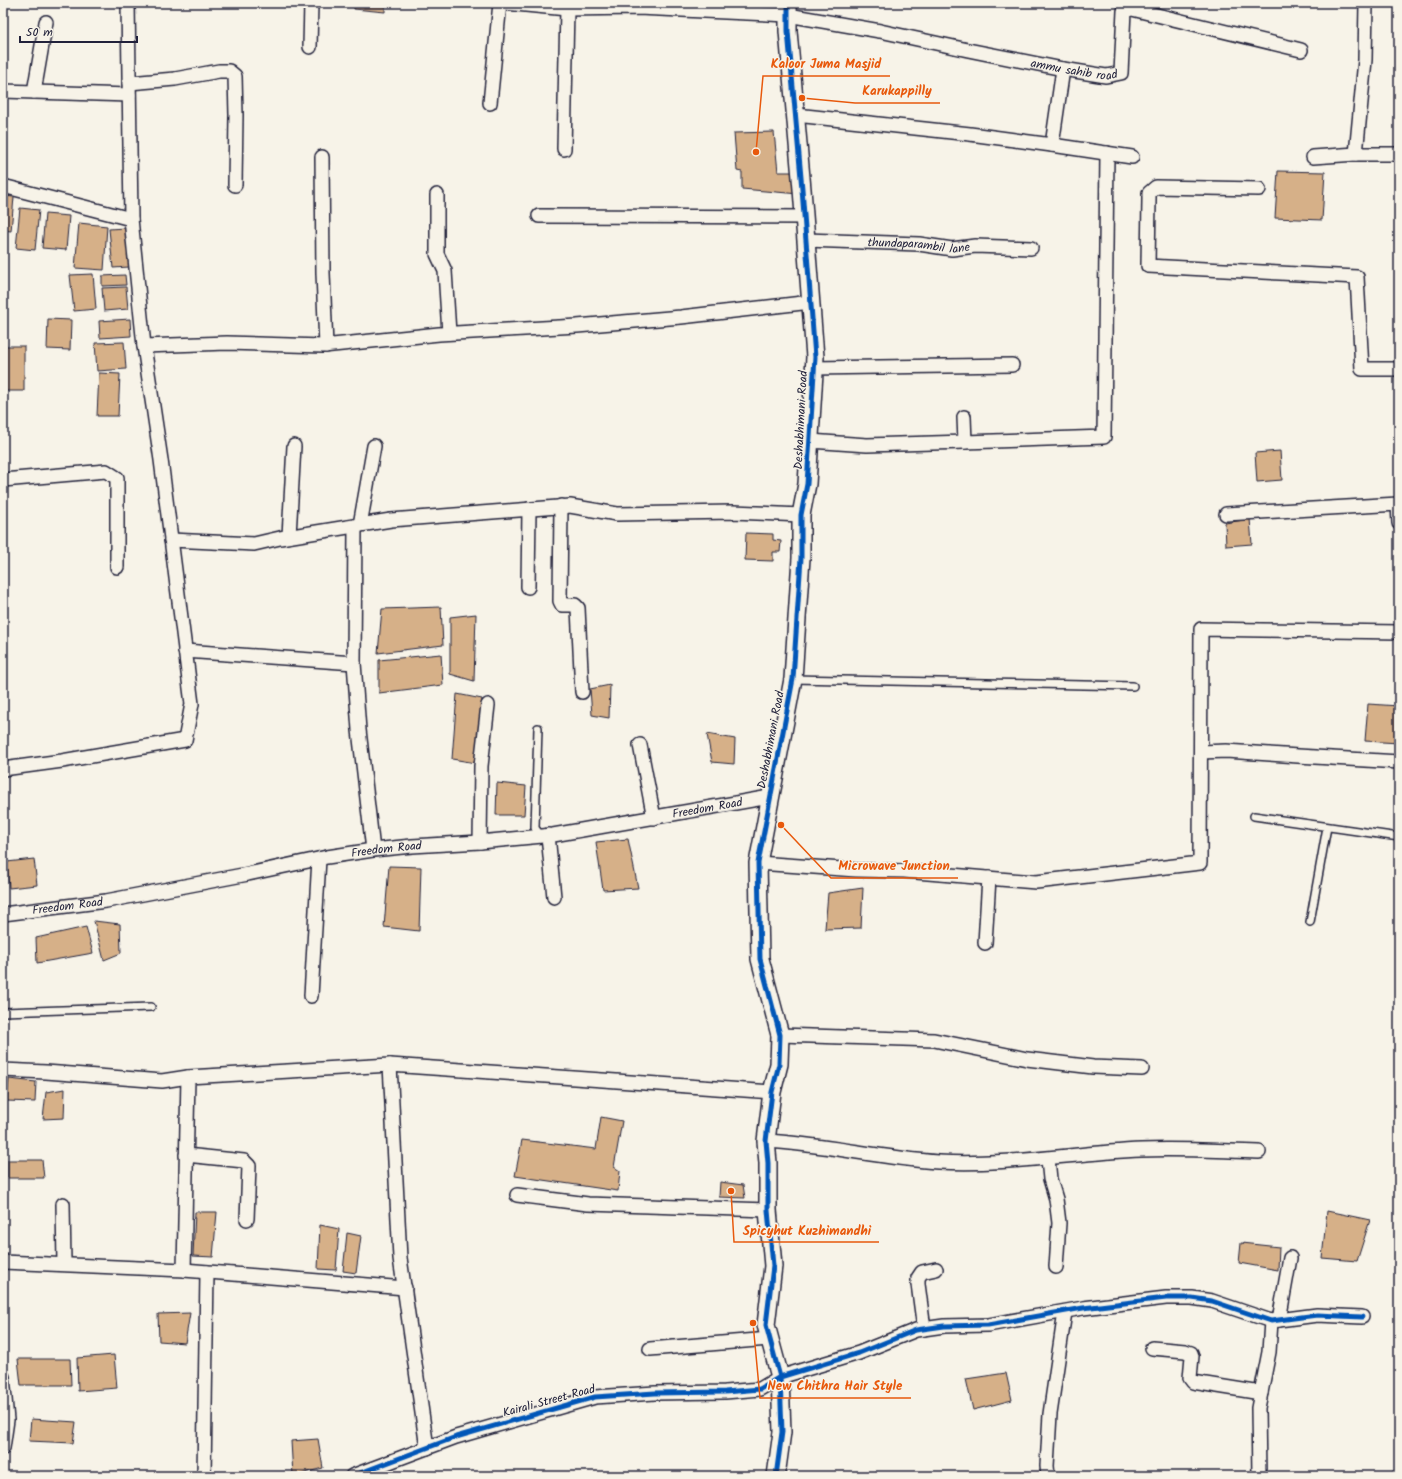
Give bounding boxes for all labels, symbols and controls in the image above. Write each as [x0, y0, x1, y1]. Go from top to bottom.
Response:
scale bar [20, 18, 137, 44]
text: 50 m [26, 23, 53, 42]
callout: Kaloor Juma Masjid [763, 51, 890, 76]
street label: ammu sahib road [1029, 53, 1120, 85]
text: Kaloor Juma Masjid [771, 54, 882, 75]
callout: Karukappilly [855, 78, 940, 103]
text: Karukappilly [862, 81, 932, 102]
street label: thundaparambil lane [867, 233, 972, 258]
street label: Deshabhimani Road [789, 369, 813, 470]
street label: Deshabhimani Road [752, 689, 790, 791]
street label: Freedom Road [671, 792, 745, 823]
street label: Freedom Road [350, 836, 423, 863]
callout: Microwave Junction [831, 853, 958, 878]
text: Microwave Junction [838, 856, 950, 877]
street label: Freedom Road [31, 892, 105, 920]
callout: Spicyhut Kuzhimandhi [734, 1217, 879, 1242]
text: Spicyhut Kuzhimandhi [743, 1221, 872, 1242]
callout: New Chithra Hair Style [760, 1373, 911, 1398]
text: New Chithra Hair Style [768, 1376, 903, 1397]
street label: Kairali Street Road [501, 1379, 598, 1422]

